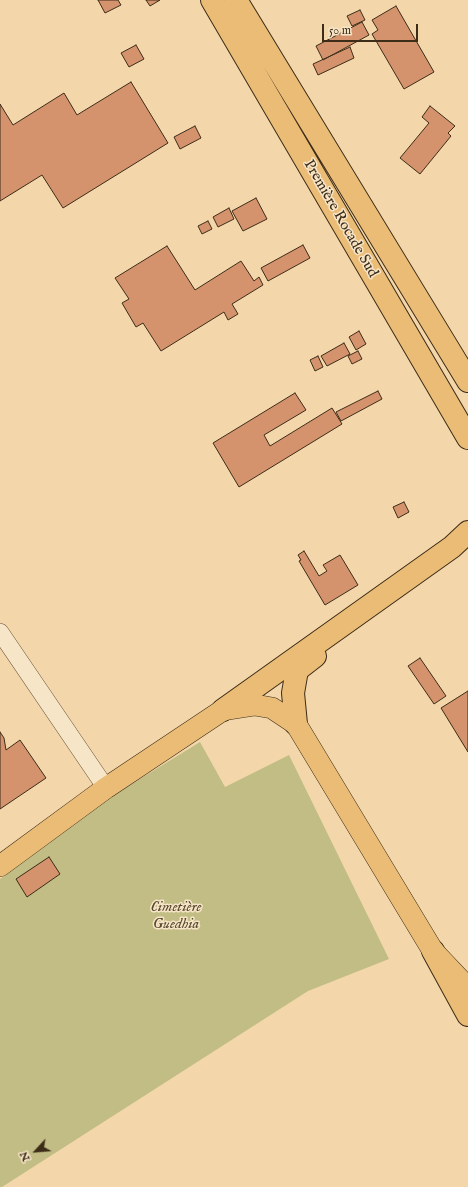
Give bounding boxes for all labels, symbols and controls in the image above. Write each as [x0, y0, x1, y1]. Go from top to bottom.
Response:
scale bar [324, 16, 420, 42]
text: 50 m [329, 23, 351, 38]
street label: Première Rocade Sud [299, 157, 381, 281]
park label: Cimetière Guedhia [150, 899, 202, 934]
north arrow [16, 1131, 56, 1171]
text: N [17, 1149, 34, 1164]

